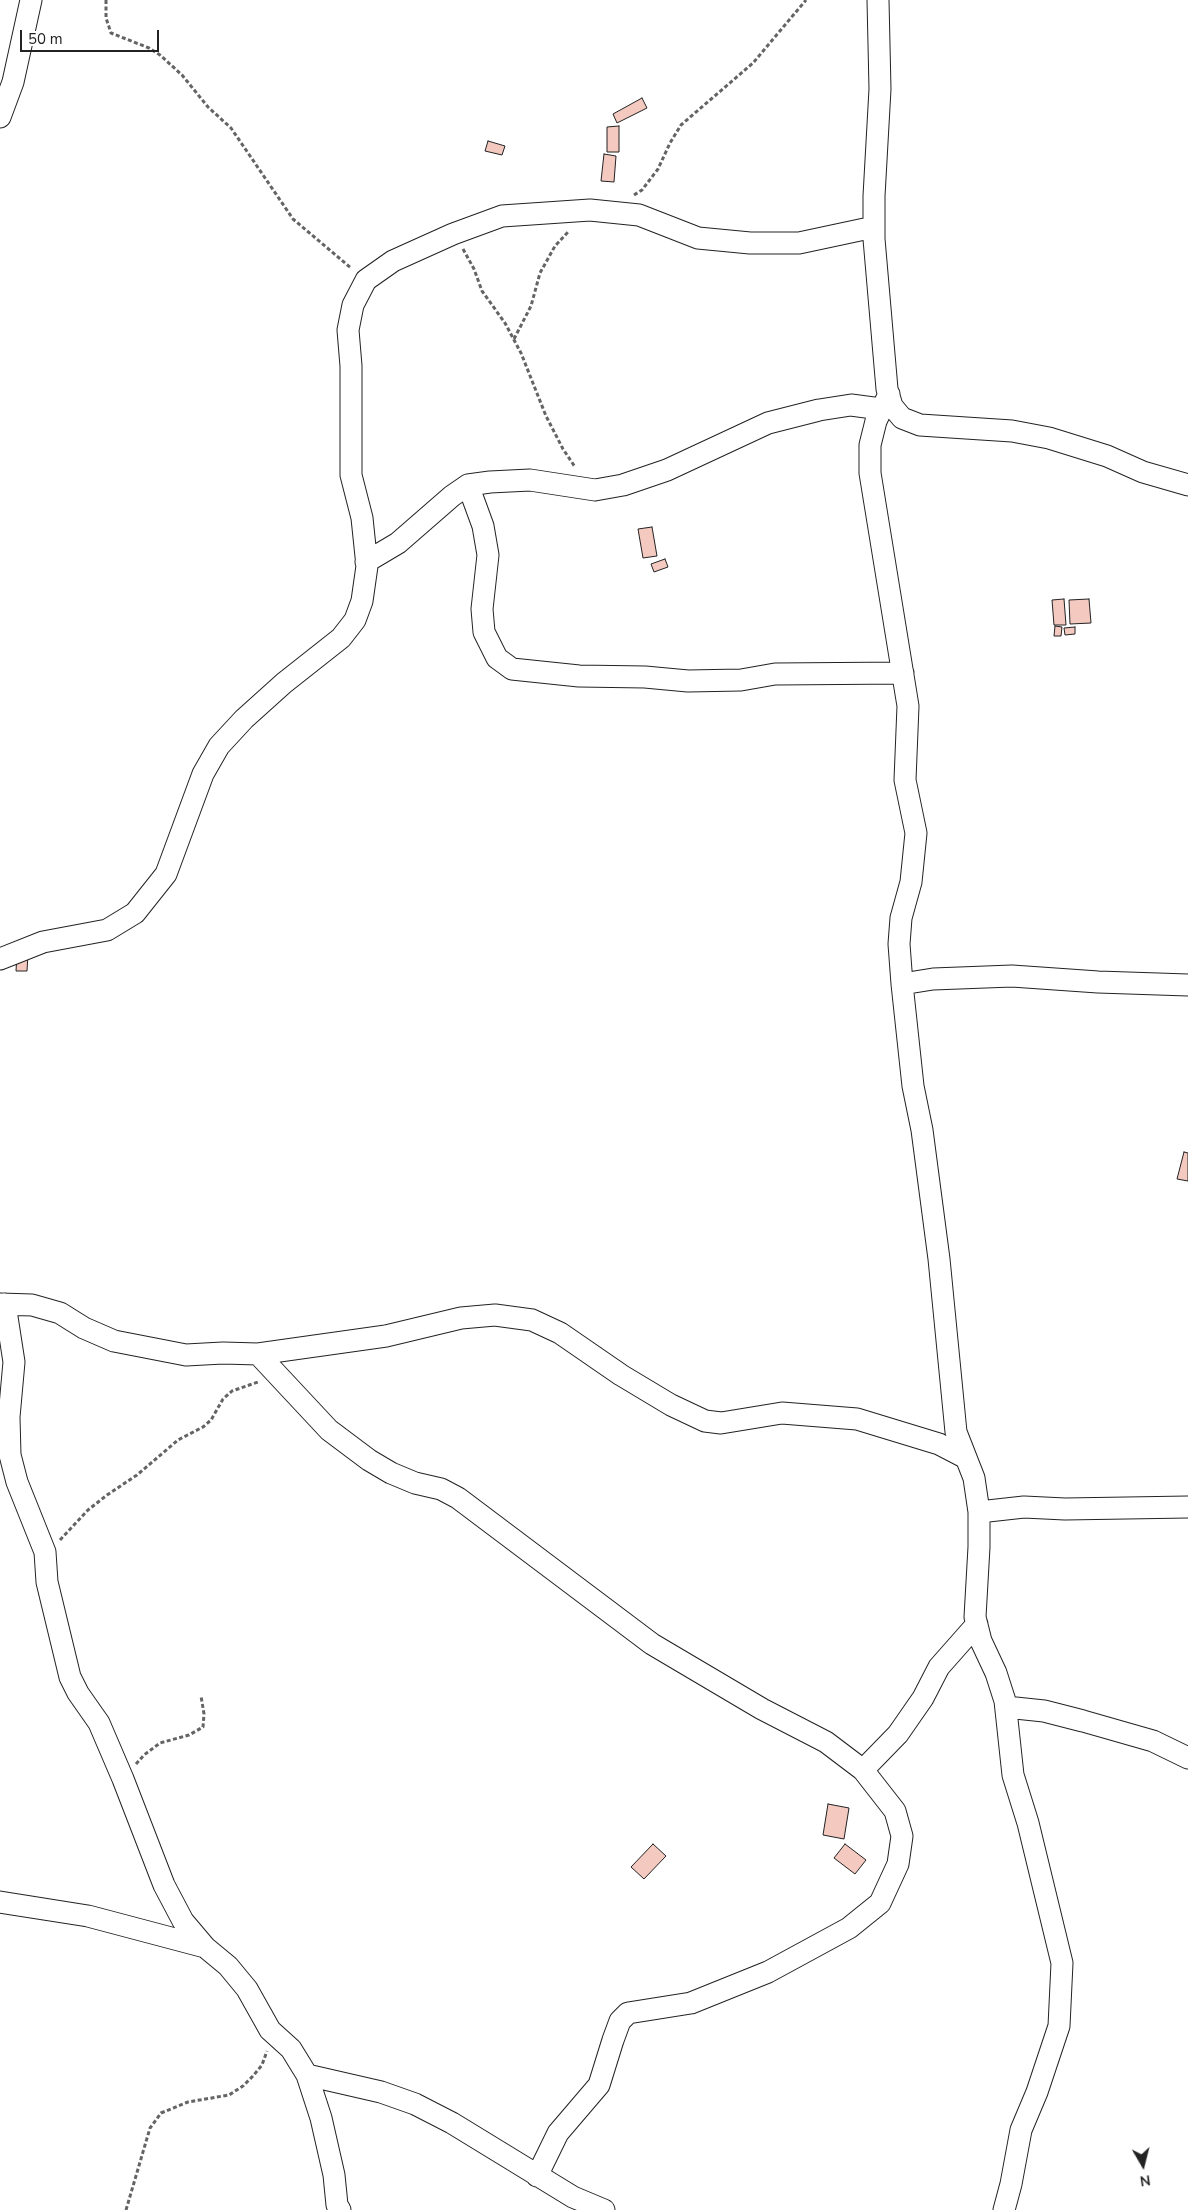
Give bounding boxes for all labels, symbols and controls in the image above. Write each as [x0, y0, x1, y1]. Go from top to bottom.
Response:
scale bar [22, 20, 161, 52]
text: 50 m [28, 29, 63, 49]
north arrow [1118, 2140, 1168, 2190]
text: N [1139, 2170, 1152, 2190]

